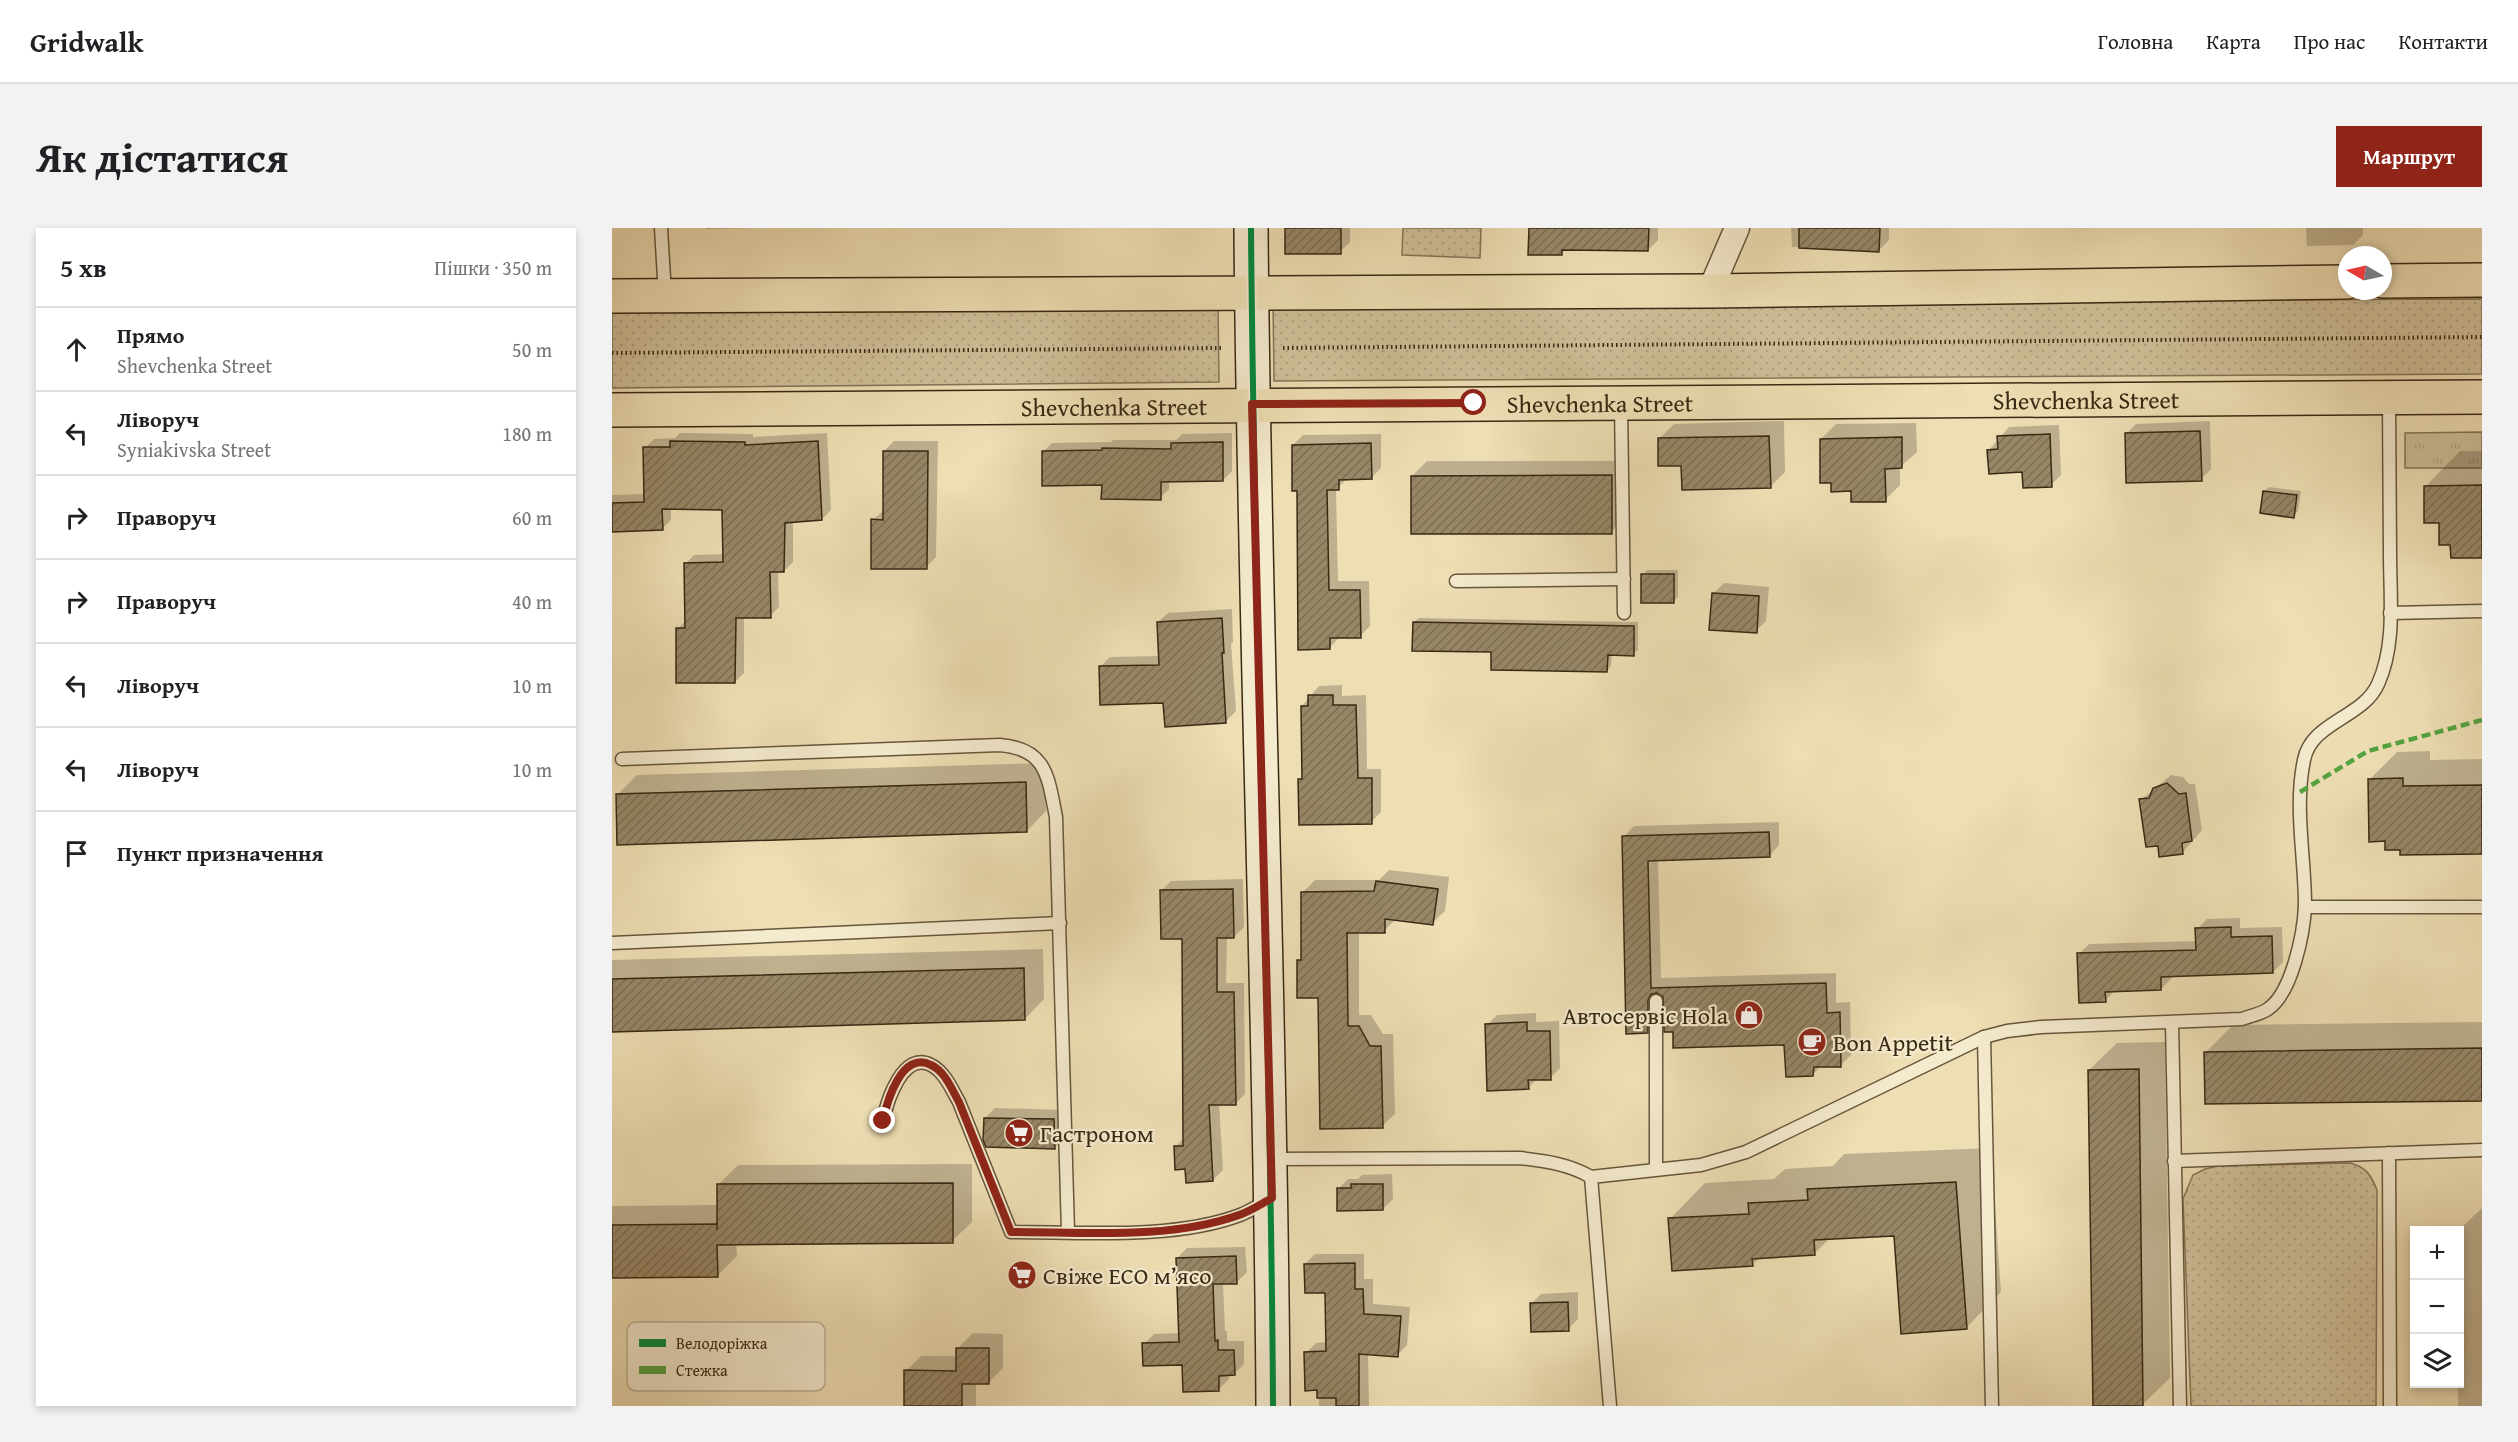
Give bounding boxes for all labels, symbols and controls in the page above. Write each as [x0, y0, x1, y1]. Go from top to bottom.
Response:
text: Gridwalk [30, 21, 143, 62]
text: Головна [2098, 26, 2173, 57]
text: Карта [2206, 26, 2261, 57]
text: Про нас [2294, 26, 2365, 57]
text: Контакти [2398, 26, 2488, 57]
text: Як дістатися [36, 126, 288, 187]
button: Маршрут [2336, 126, 2482, 187]
north arrow [2338, 246, 2392, 300]
text: 5 хв [60, 248, 107, 287]
text: Пішки · 350 m [434, 253, 552, 282]
text: Прямо [117, 319, 184, 351]
icon: ahead [60, 333, 93, 366]
text: 50 m [512, 335, 552, 364]
text: Shevchenka Street [117, 351, 272, 380]
street label: Shevchenka Street [1993, 382, 2180, 418]
street label: Shevchenka Street [1507, 385, 1694, 421]
street label: Shevchenka Street [1021, 388, 1208, 425]
route start [1460, 389, 1486, 415]
text: Ліворуч [117, 403, 199, 435]
icon: left [60, 417, 93, 450]
text: 180 m [502, 419, 552, 448]
text: Syniakivska Street [117, 435, 271, 464]
icon: right [60, 501, 93, 534]
text: Праворуч [117, 501, 216, 533]
text: 60 m [512, 503, 552, 532]
icon: right [60, 585, 93, 618]
text: Праворуч [117, 585, 216, 617]
text: 40 m [512, 587, 552, 616]
icon: left [60, 669, 93, 702]
text: Ліворуч [117, 669, 199, 701]
text: 10 m [512, 671, 552, 700]
icon: left [60, 753, 93, 786]
text: Ліворуч [117, 753, 199, 785]
text: 10 m [512, 755, 552, 784]
icon: arrive [60, 837, 93, 870]
text: Пункт призначення [117, 837, 323, 869]
place label: Автосервіс Hola [1562, 998, 1729, 1033]
shop icon: Автосервіс Hola [1733, 999, 1765, 1031]
place label: Bon Appetit [1833, 1025, 1954, 1060]
cafe icon: Bon Appetit [1796, 1026, 1828, 1058]
route end [869, 1107, 895, 1133]
place label: Гастроном [1040, 1116, 1154, 1151]
supermarket icon: Гастроном [1003, 1117, 1035, 1149]
map controls [2410, 1226, 2464, 1388]
button: + [2410, 1226, 2464, 1280]
place label: Свіже ECO м’ясо [1043, 1258, 1212, 1293]
supermarket icon: Свіже ECO м’ясо [1006, 1259, 1038, 1291]
button: − [2410, 1280, 2464, 1334]
legend [627, 1322, 825, 1391]
text: Велодоріжка [676, 1331, 768, 1355]
button: layers [2410, 1334, 2464, 1388]
text: Стежка [676, 1358, 728, 1382]

